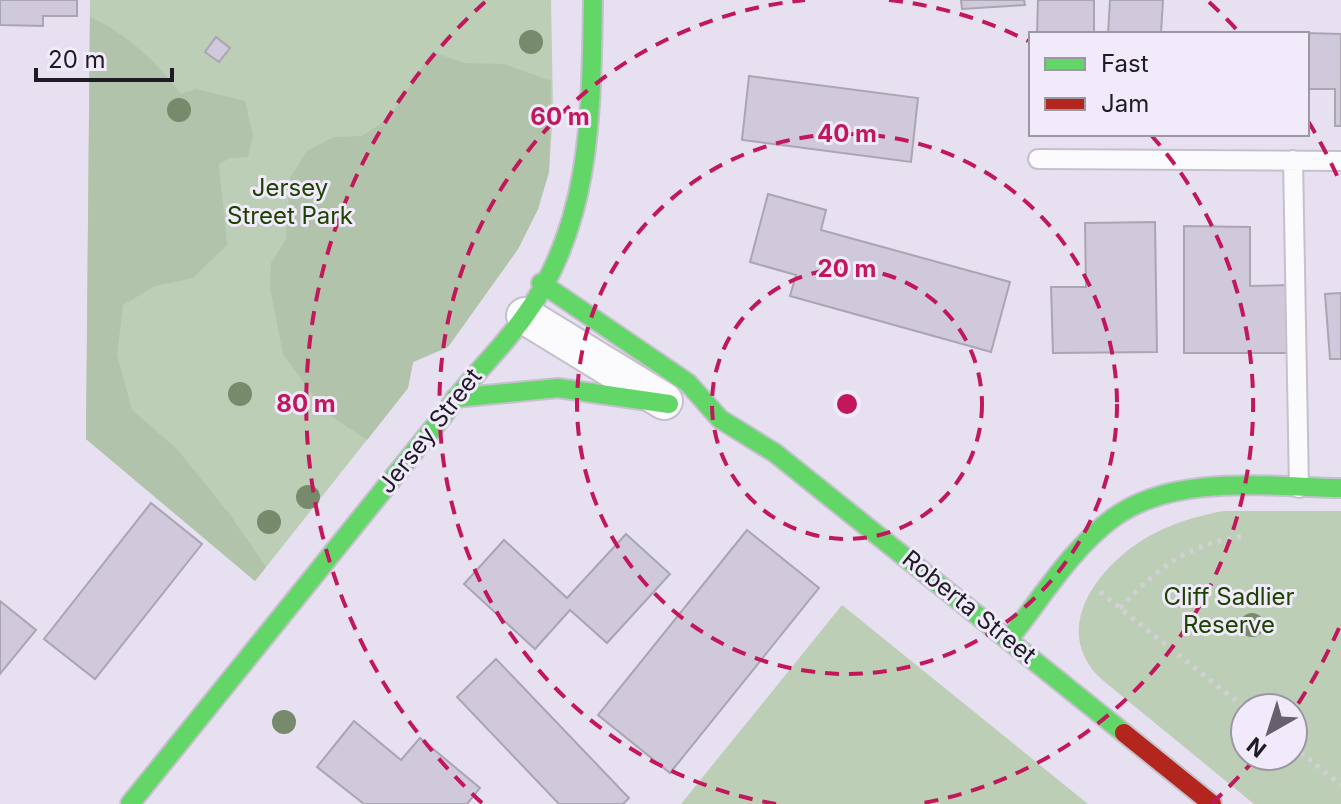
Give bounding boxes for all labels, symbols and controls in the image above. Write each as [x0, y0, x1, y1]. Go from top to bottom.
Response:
scale bar [36, 32, 172, 82]
legend [1029, 32, 1309, 136]
text: 20 m [48, 45, 106, 74]
text: Fast [1101, 49, 1149, 78]
text: Jam [1101, 89, 1149, 118]
text: 60 m [530, 102, 590, 131]
text: 40 m [817, 119, 877, 148]
park label: Jersey Street Park [227, 173, 353, 230]
text: 20 m [818, 254, 876, 283]
street label: Jersey Street [372, 362, 488, 499]
text: 80 m [276, 389, 336, 418]
centre of rings [833, 390, 861, 418]
street label: Roberta Street [897, 544, 1042, 669]
park label: Cliff Sadlier Reserve [1164, 582, 1294, 639]
north arrow [1229, 692, 1309, 772]
text: N [1242, 732, 1271, 763]

